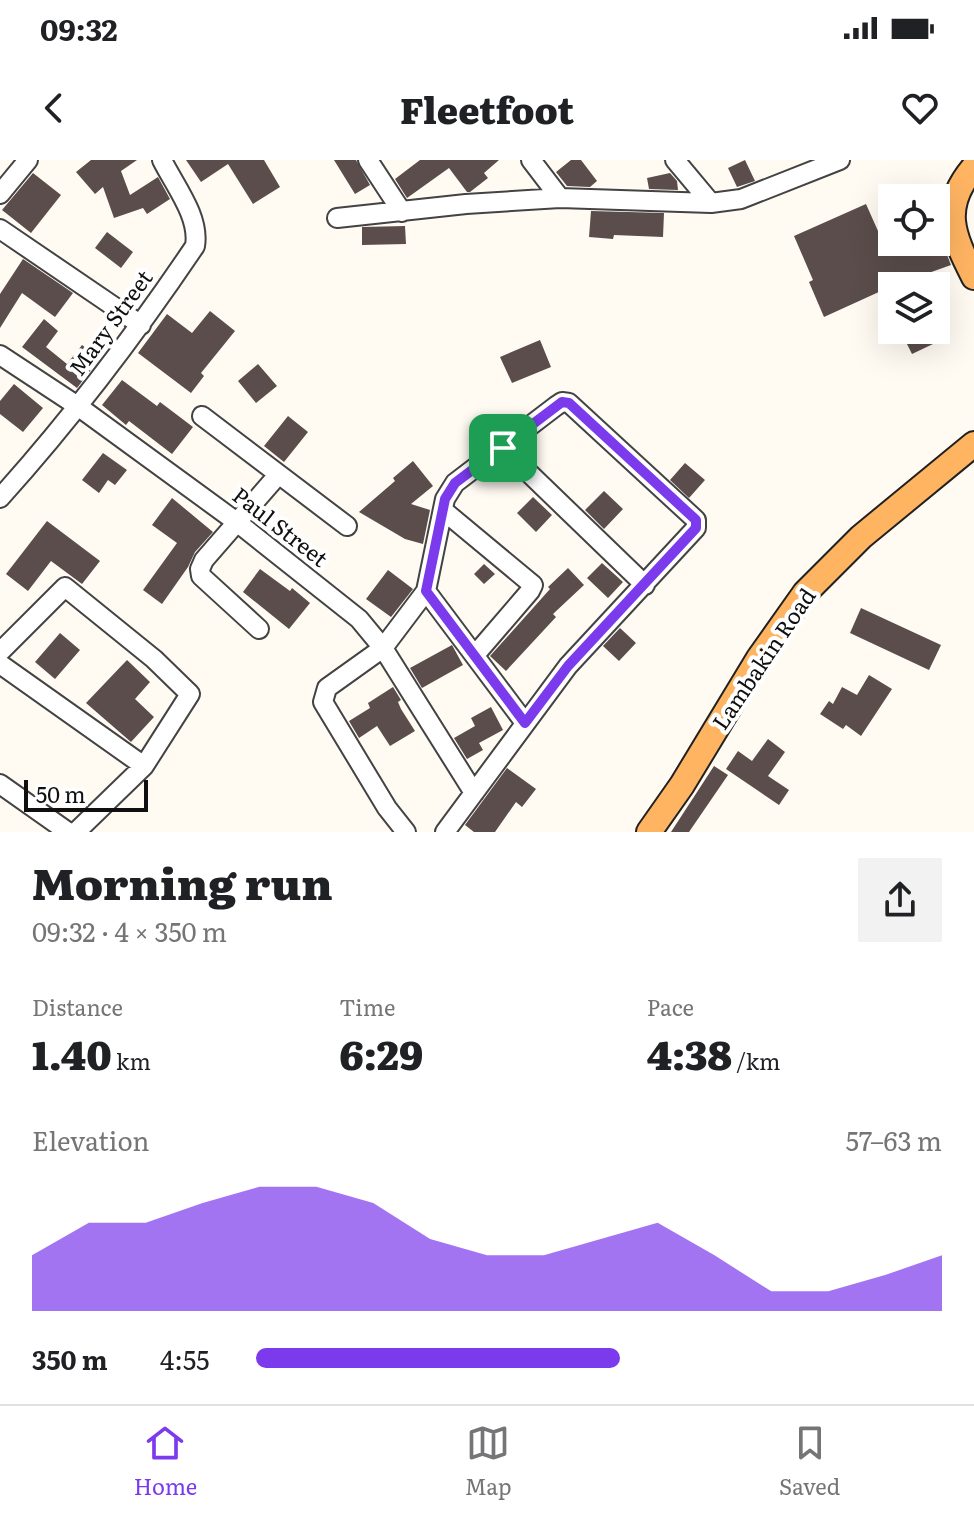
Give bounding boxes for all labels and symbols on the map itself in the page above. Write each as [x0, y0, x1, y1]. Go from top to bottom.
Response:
street label: Mary Street [60, 262, 160, 382]
pin [469, 414, 537, 482]
street label: Paul Street [226, 478, 336, 574]
street label: Lambakin Road [703, 581, 822, 736]
scale bar [24, 776, 148, 812]

